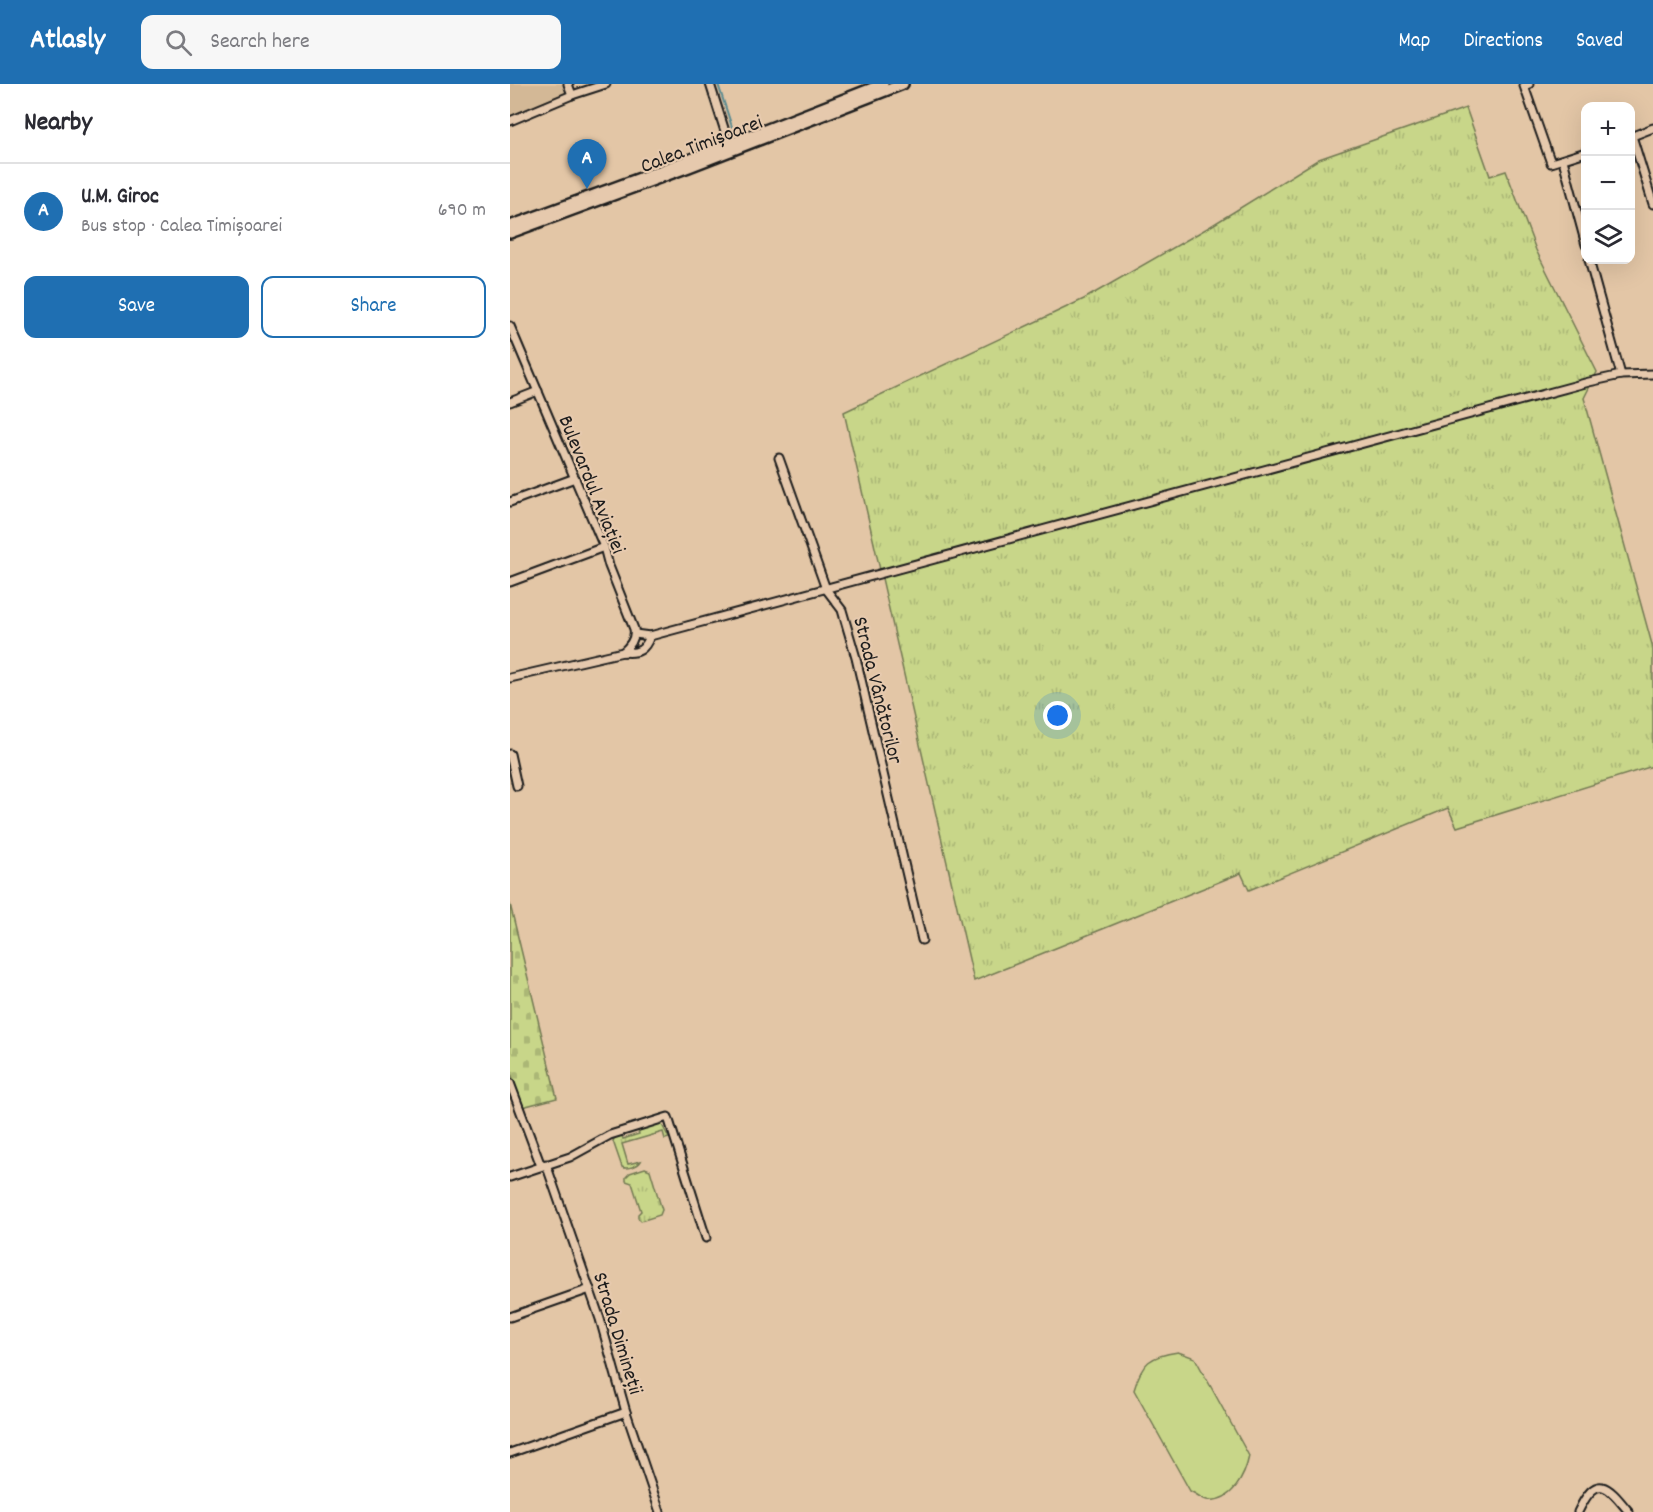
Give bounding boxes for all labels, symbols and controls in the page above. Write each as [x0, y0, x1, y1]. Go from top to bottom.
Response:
search box [141, 15, 561, 69]
text: Atlasly [30, 22, 105, 62]
icon: search [162, 26, 195, 59]
text: Search here [210, 27, 310, 58]
text: Map [1399, 27, 1430, 57]
text: Directions [1463, 27, 1543, 57]
text: Saved [1576, 27, 1623, 57]
map controls [1581, 102, 1635, 264]
button: + [1581, 102, 1635, 156]
text: Nearby [24, 105, 92, 142]
street label: Calea Timișoarei [637, 109, 768, 183]
pin: A [568, 140, 607, 189]
button: − [1581, 156, 1635, 210]
text: U.M. Giroc [81, 182, 159, 213]
text: A [38, 197, 49, 225]
text: 690 m [438, 197, 486, 225]
button: layers [1581, 210, 1635, 264]
text: Bus stop · Calea Timișoarei [81, 213, 282, 241]
button: Save [24, 276, 249, 338]
button: Share [261, 276, 486, 338]
street label: Bulevardul Aviației [549, 411, 632, 559]
street label: Strada Vânătorilor [843, 614, 909, 768]
your location [1043, 701, 1072, 730]
street label: Strada Dimineții [583, 1269, 649, 1399]

